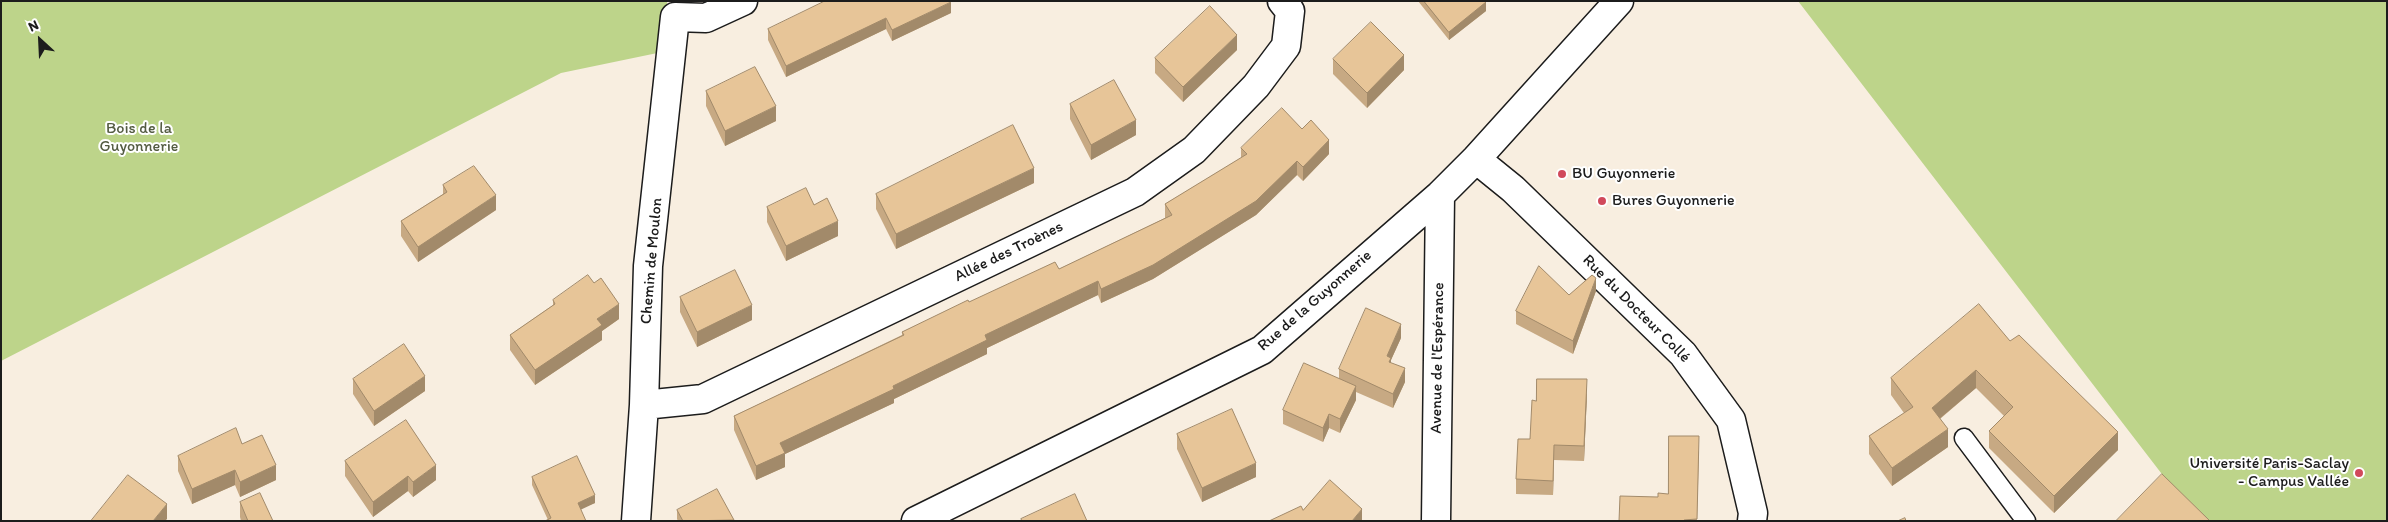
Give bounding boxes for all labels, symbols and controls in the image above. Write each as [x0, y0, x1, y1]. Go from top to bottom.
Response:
north arrow [15, 15, 65, 65]
text: N [26, 16, 41, 36]
park label: Bois de la Guyonnerie [100, 119, 178, 157]
place label: BU Guyonnerie [1572, 164, 1675, 184]
marker: BU Guyonnerie [1556, 168, 1568, 180]
place label: Bures Guyonnerie [1612, 191, 1735, 211]
marker: Bures Guyonnerie [1596, 195, 1608, 207]
street label: Chemin de Moulon [637, 197, 667, 325]
street label: Allée des Troènes [951, 217, 1067, 287]
street label: Rue de la Guyonnerie [1254, 246, 1376, 356]
street label: Rue du Docteur Collé [1578, 251, 1694, 367]
street label: Avenue de l'Espérance [1427, 282, 1449, 434]
place label: Université Paris-Saclay - Campus Vallée [2189, 454, 2349, 492]
marker: Université Paris-Saclay - Campus Vallée [2353, 467, 2365, 479]

